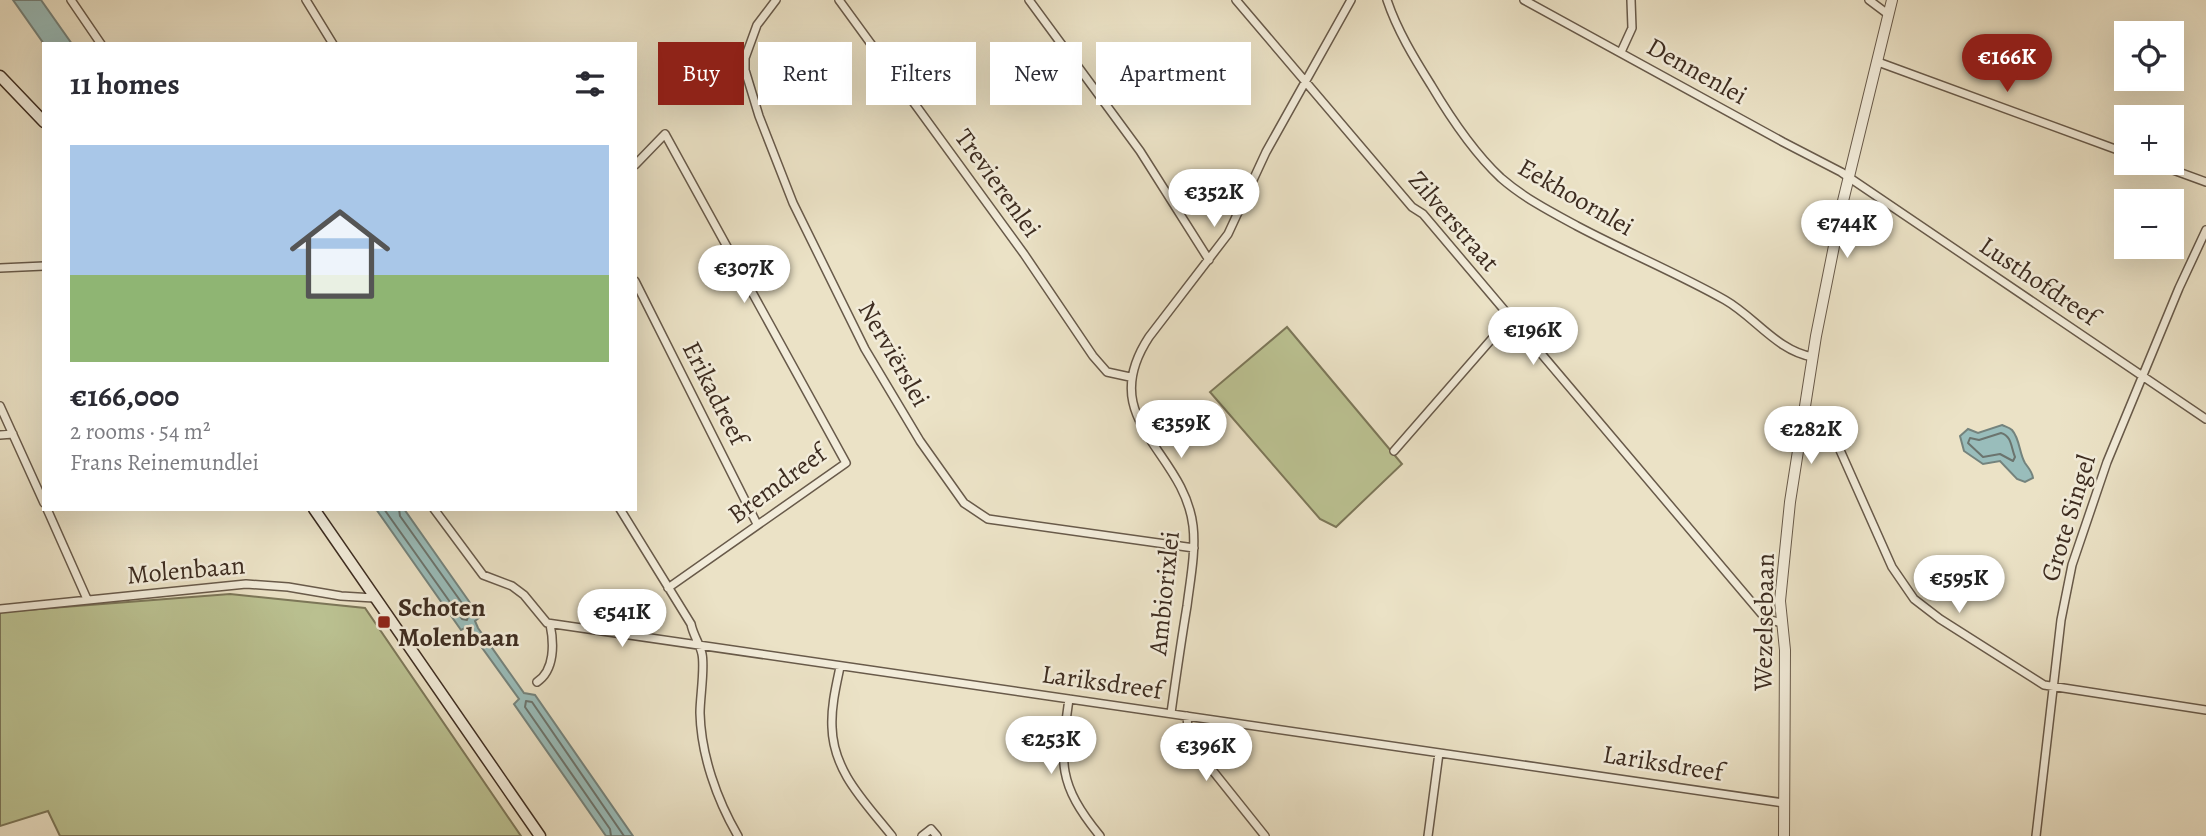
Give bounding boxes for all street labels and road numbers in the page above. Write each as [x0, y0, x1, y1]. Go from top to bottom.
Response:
street label: Dennenlei [1641, 29, 1753, 113]
street label: Trevierenlei [947, 122, 1049, 244]
street label: Eekhoornlei [1512, 150, 1640, 244]
street label: Zilverstraat [1401, 163, 1508, 279]
street label: Lusthofdreef [1973, 228, 2108, 336]
street label: Nerviërslei [850, 295, 938, 413]
street label: Erikadreef [674, 335, 758, 454]
street label: Bremdreef [721, 434, 836, 532]
street label: Grote Singel [2032, 450, 2104, 586]
street label: Ambiorixlei [1140, 529, 1188, 658]
street label: Molenbaan [126, 547, 246, 593]
street label: Wezelsebaan [1745, 553, 1783, 692]
street label: Lariksdreef [1039, 656, 1168, 708]
street label: Lariksdreef [1600, 736, 1729, 790]

